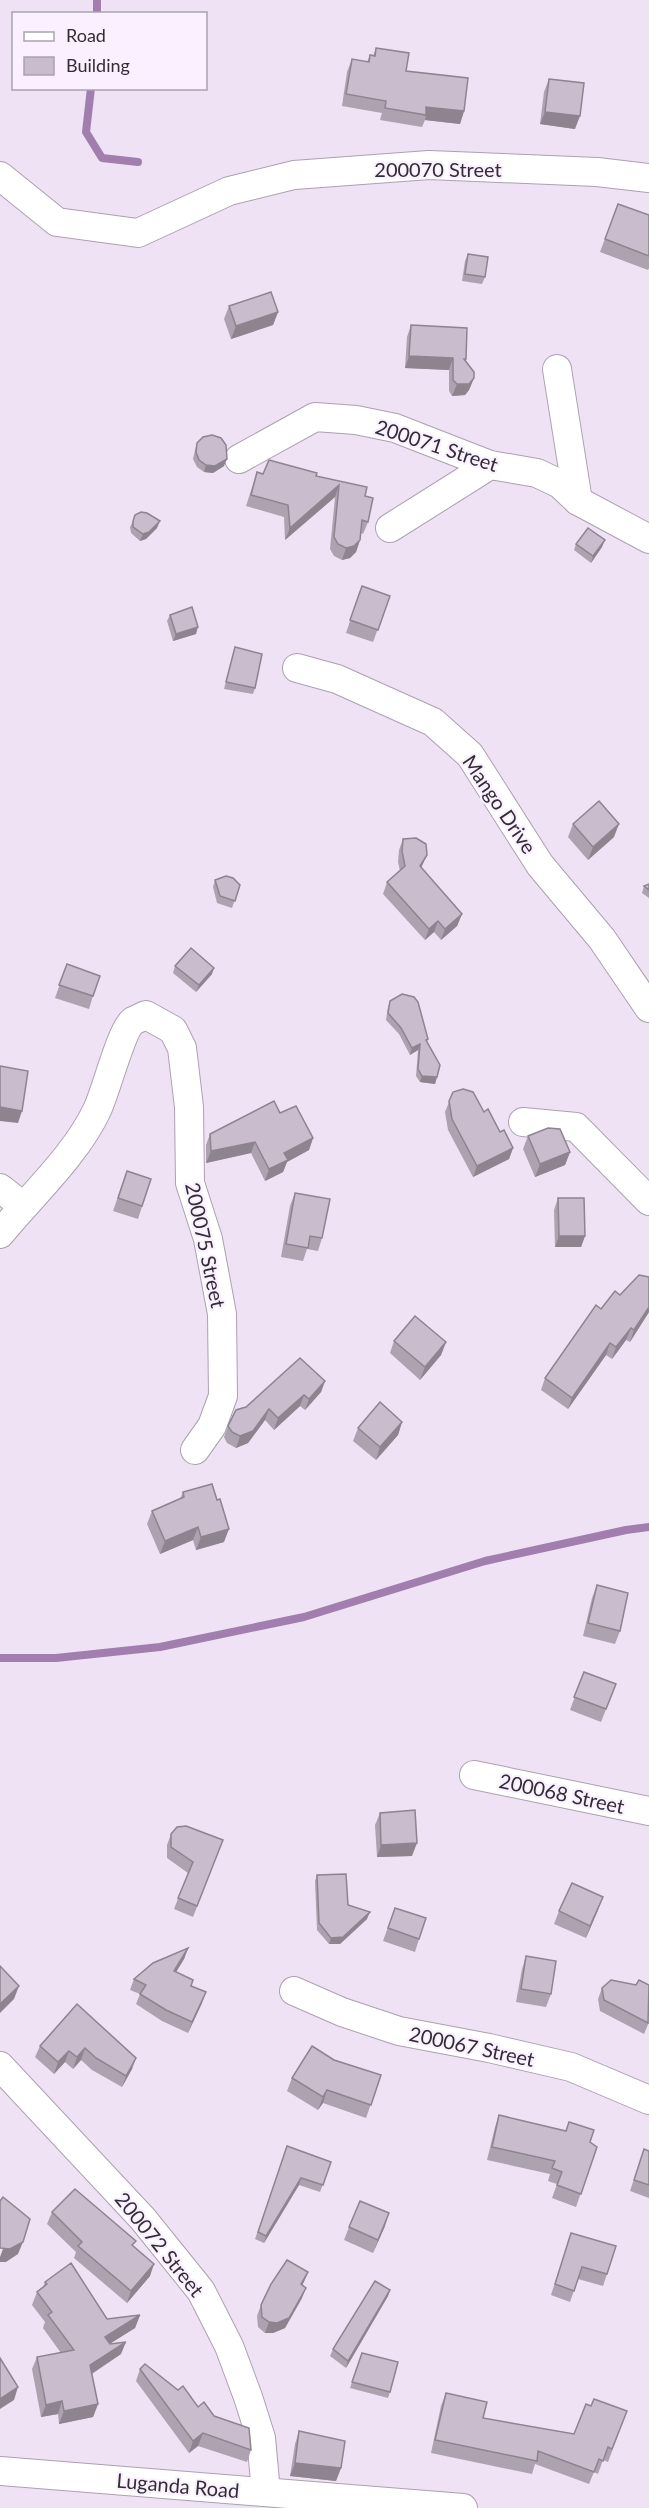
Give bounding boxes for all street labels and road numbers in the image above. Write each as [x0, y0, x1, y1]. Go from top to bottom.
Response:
street label: 200070 Street [374, 157, 502, 181]
street label: 200071 Street [373, 414, 501, 476]
street label: Mango Drive [458, 750, 542, 858]
street label: 200075 Street [181, 1180, 231, 1310]
street label: 200068 Street [497, 1768, 627, 1818]
street label: 200067 Street [407, 2021, 537, 2071]
street label: 200072 Street [111, 2187, 209, 2301]
street label: Luganda Road [116, 2468, 240, 2502]

